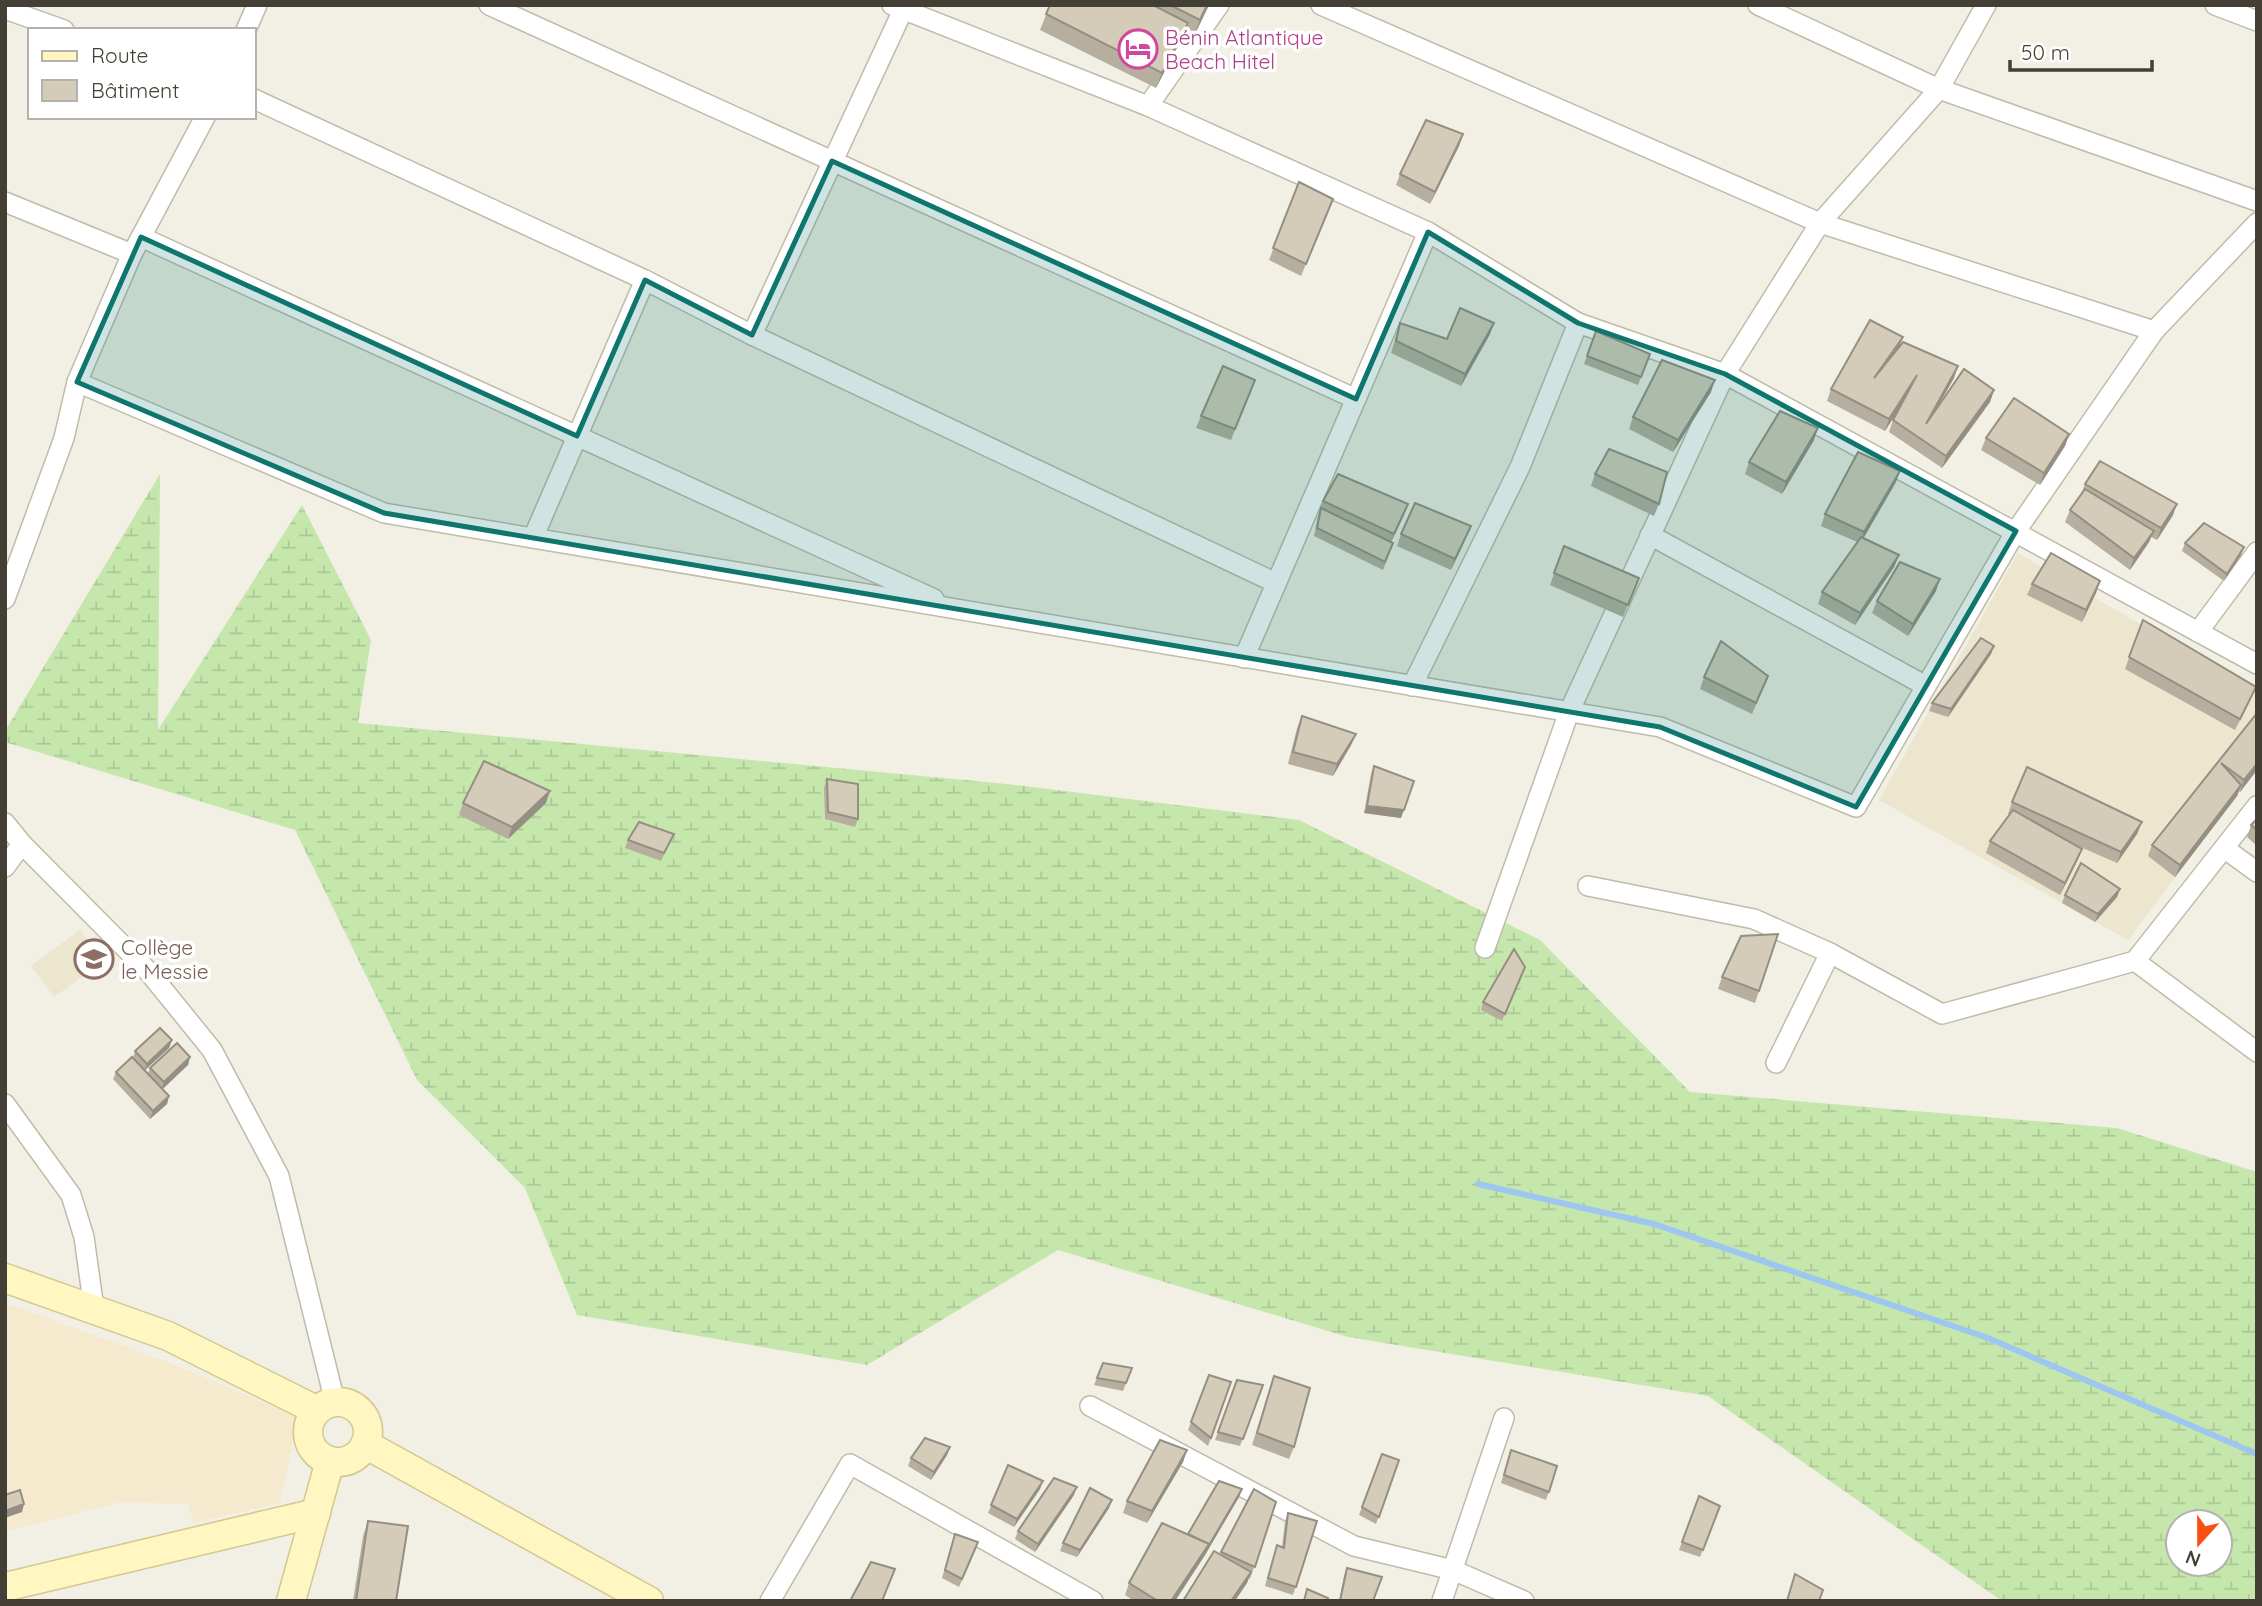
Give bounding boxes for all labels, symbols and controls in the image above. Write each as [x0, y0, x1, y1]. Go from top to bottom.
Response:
place label: Bénin Atlantique Beach Hitel [1165, 24, 1323, 74]
legend [28, 28, 256, 119]
hotel icon: Bénin Atlantique Beach Hitel [1117, 28, 1159, 70]
scale bar [2010, 28, 2152, 72]
text: 50 m [2021, 39, 2070, 65]
text: Route [91, 42, 148, 68]
text: Bâtiment [91, 77, 179, 103]
place label: Collège le Messie [121, 934, 209, 984]
school or university icon: Collège le Messie [73, 938, 115, 980]
north arrow [2164, 1508, 2234, 1578]
text: N [2182, 1545, 2204, 1573]

